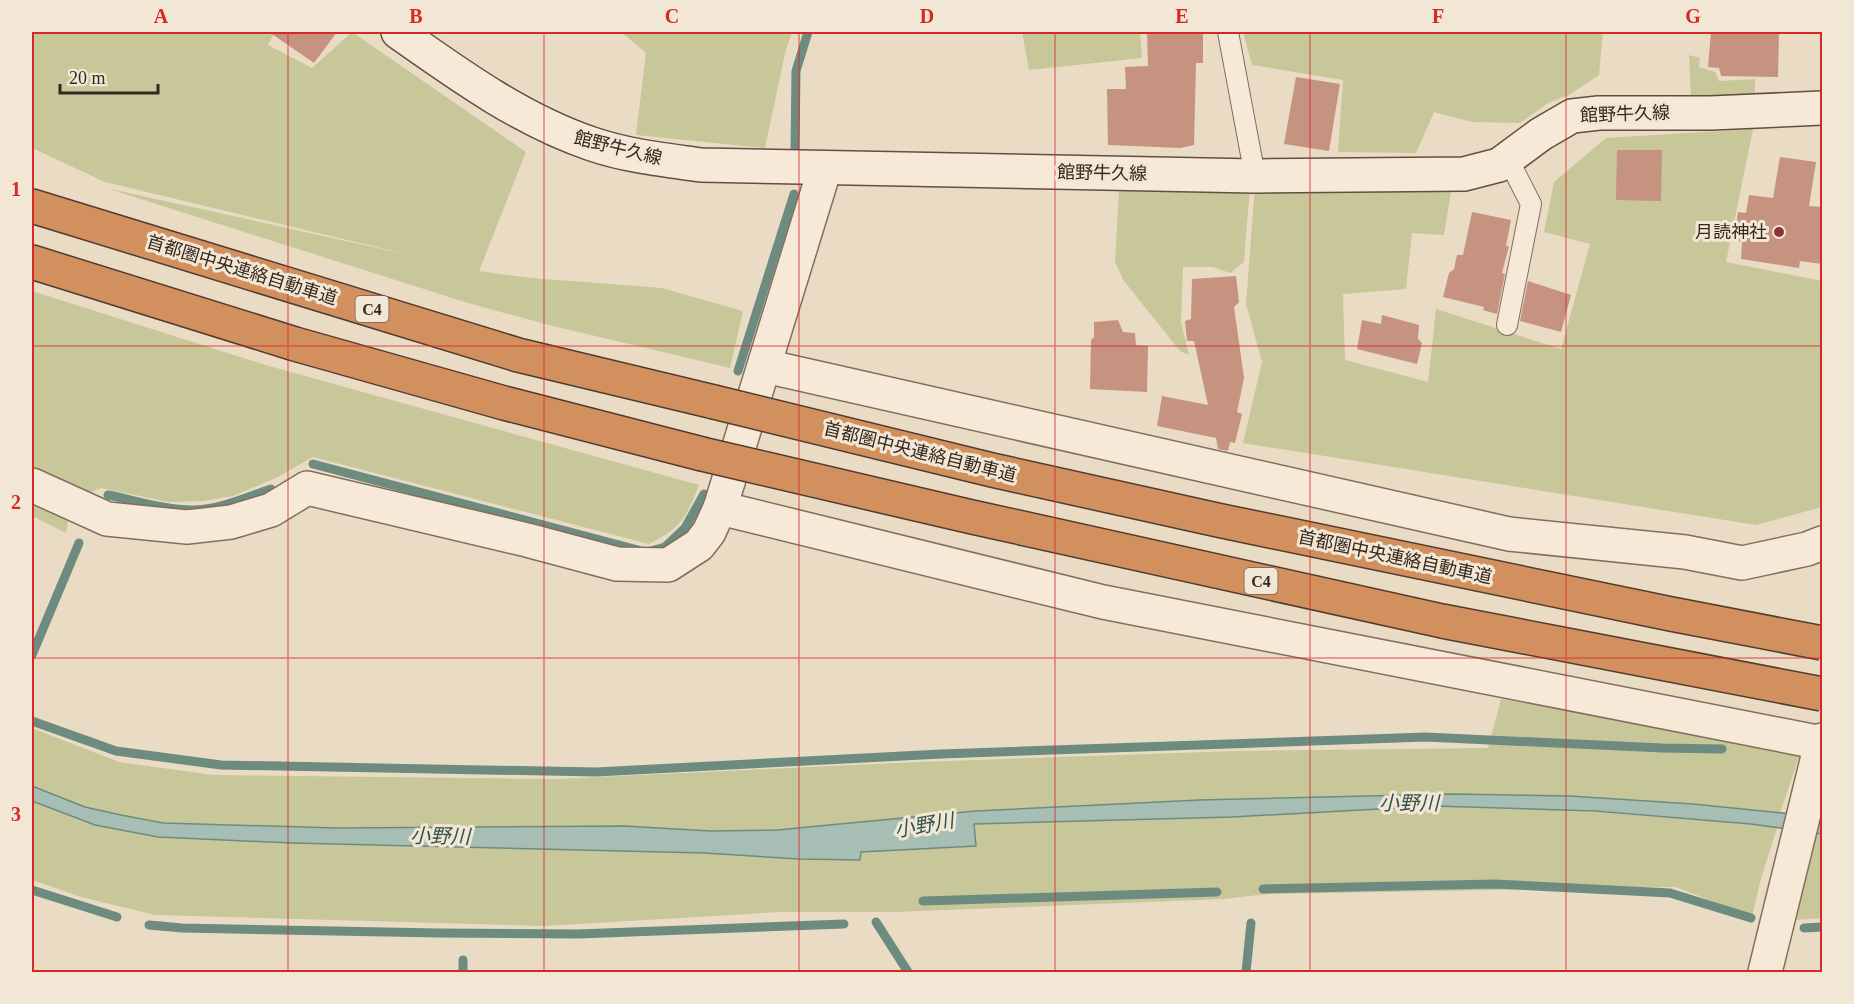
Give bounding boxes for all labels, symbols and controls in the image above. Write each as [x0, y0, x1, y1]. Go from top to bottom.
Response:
text: A [154, 5, 169, 27]
text: B [409, 5, 423, 27]
text: C [665, 5, 679, 27]
text: D [920, 5, 934, 27]
text: E [1175, 5, 1189, 27]
text: F [1432, 5, 1444, 27]
text: G [1685, 5, 1701, 27]
scale bar [60, 57, 158, 95]
text: 20 m [69, 68, 106, 88]
street label: 館野牛久線 [1580, 102, 1670, 126]
street label: 館野牛久線 [572, 127, 664, 169]
street label: 館野牛久線 [1057, 162, 1147, 184]
text: 1 [11, 178, 21, 200]
place label: 月読神社 [1695, 222, 1767, 242]
marker: 月読神社 [1772, 225, 1786, 239]
street label: 首都圏中央連絡自動車道 [144, 231, 340, 309]
road number: C4 [356, 296, 388, 322]
street label: 首都圏中央連絡自動車道 [822, 418, 1018, 486]
text: 2 [11, 491, 21, 513]
street label: 首都圏中央連絡自動車道 [1296, 527, 1494, 587]
road number: C4 [1244, 568, 1278, 594]
water label: 小野川 [1379, 792, 1441, 814]
text: 3 [11, 803, 21, 825]
water label: 小野川 [893, 809, 957, 841]
water label: 小野川 [410, 824, 472, 848]

